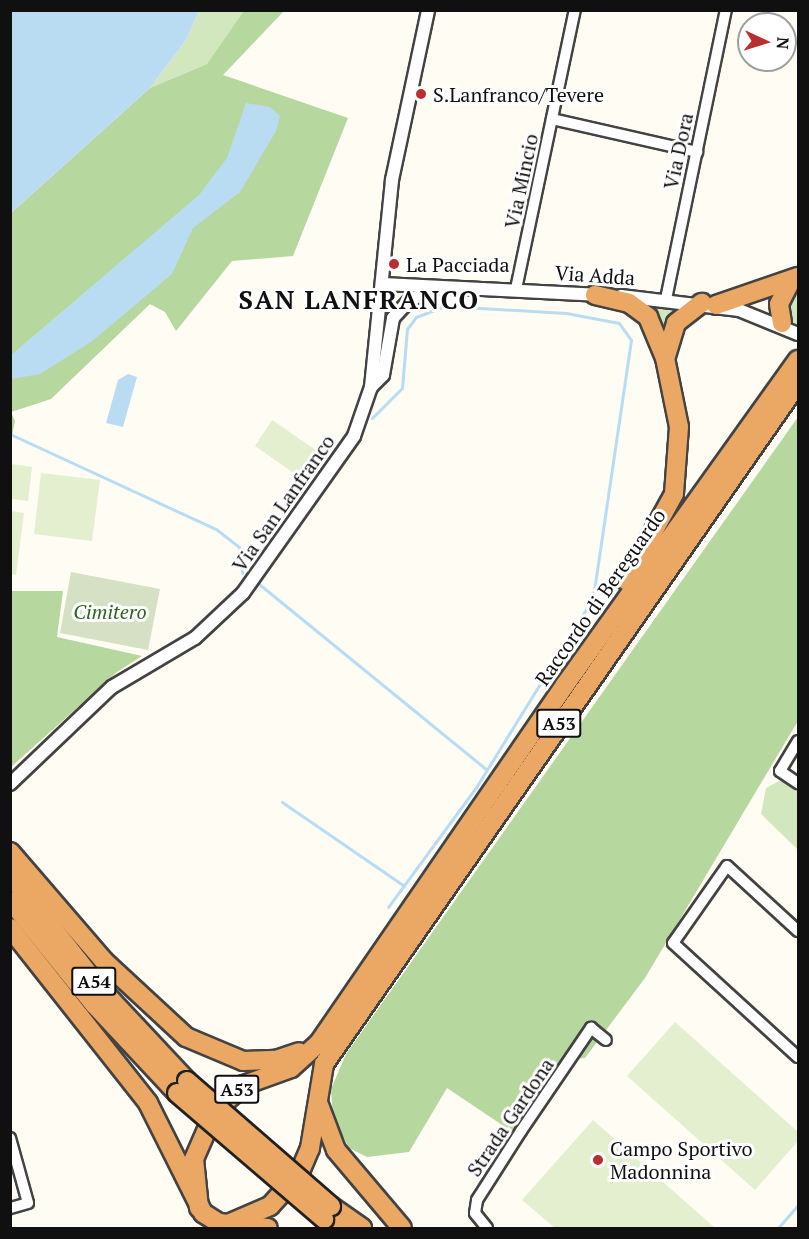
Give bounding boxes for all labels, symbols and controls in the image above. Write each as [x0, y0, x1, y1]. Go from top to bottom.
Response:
north arrow [737, 12, 797, 72]
text: N [772, 36, 794, 50]
place label: S.Lanfranco/Tevere [433, 82, 604, 106]
marker: S.Lanfranco/Tevere [414, 87, 428, 101]
street label: Via Dora [658, 111, 698, 191]
street label: Via Mincio [499, 131, 543, 231]
place label: La Pacciada [406, 252, 510, 276]
marker: La Pacciada [387, 257, 401, 271]
street label: Via Adda [554, 260, 636, 290]
district label: SAN LANFRANCO [238, 284, 480, 316]
street label: Via San Lanfranco [227, 430, 339, 576]
street label: Raccordo di Bereguardo [530, 504, 670, 690]
park label: Cimitero [73, 599, 147, 623]
road number: A53 [535, 708, 583, 738]
road number: A54 [70, 966, 118, 996]
street label: Strada Gardona [462, 1053, 558, 1181]
road number: A53 [213, 1074, 261, 1104]
place label: Campo Sportivo Madonnina [610, 1136, 753, 1183]
marker: Campo Sportivo Madonnina [591, 1153, 605, 1167]

